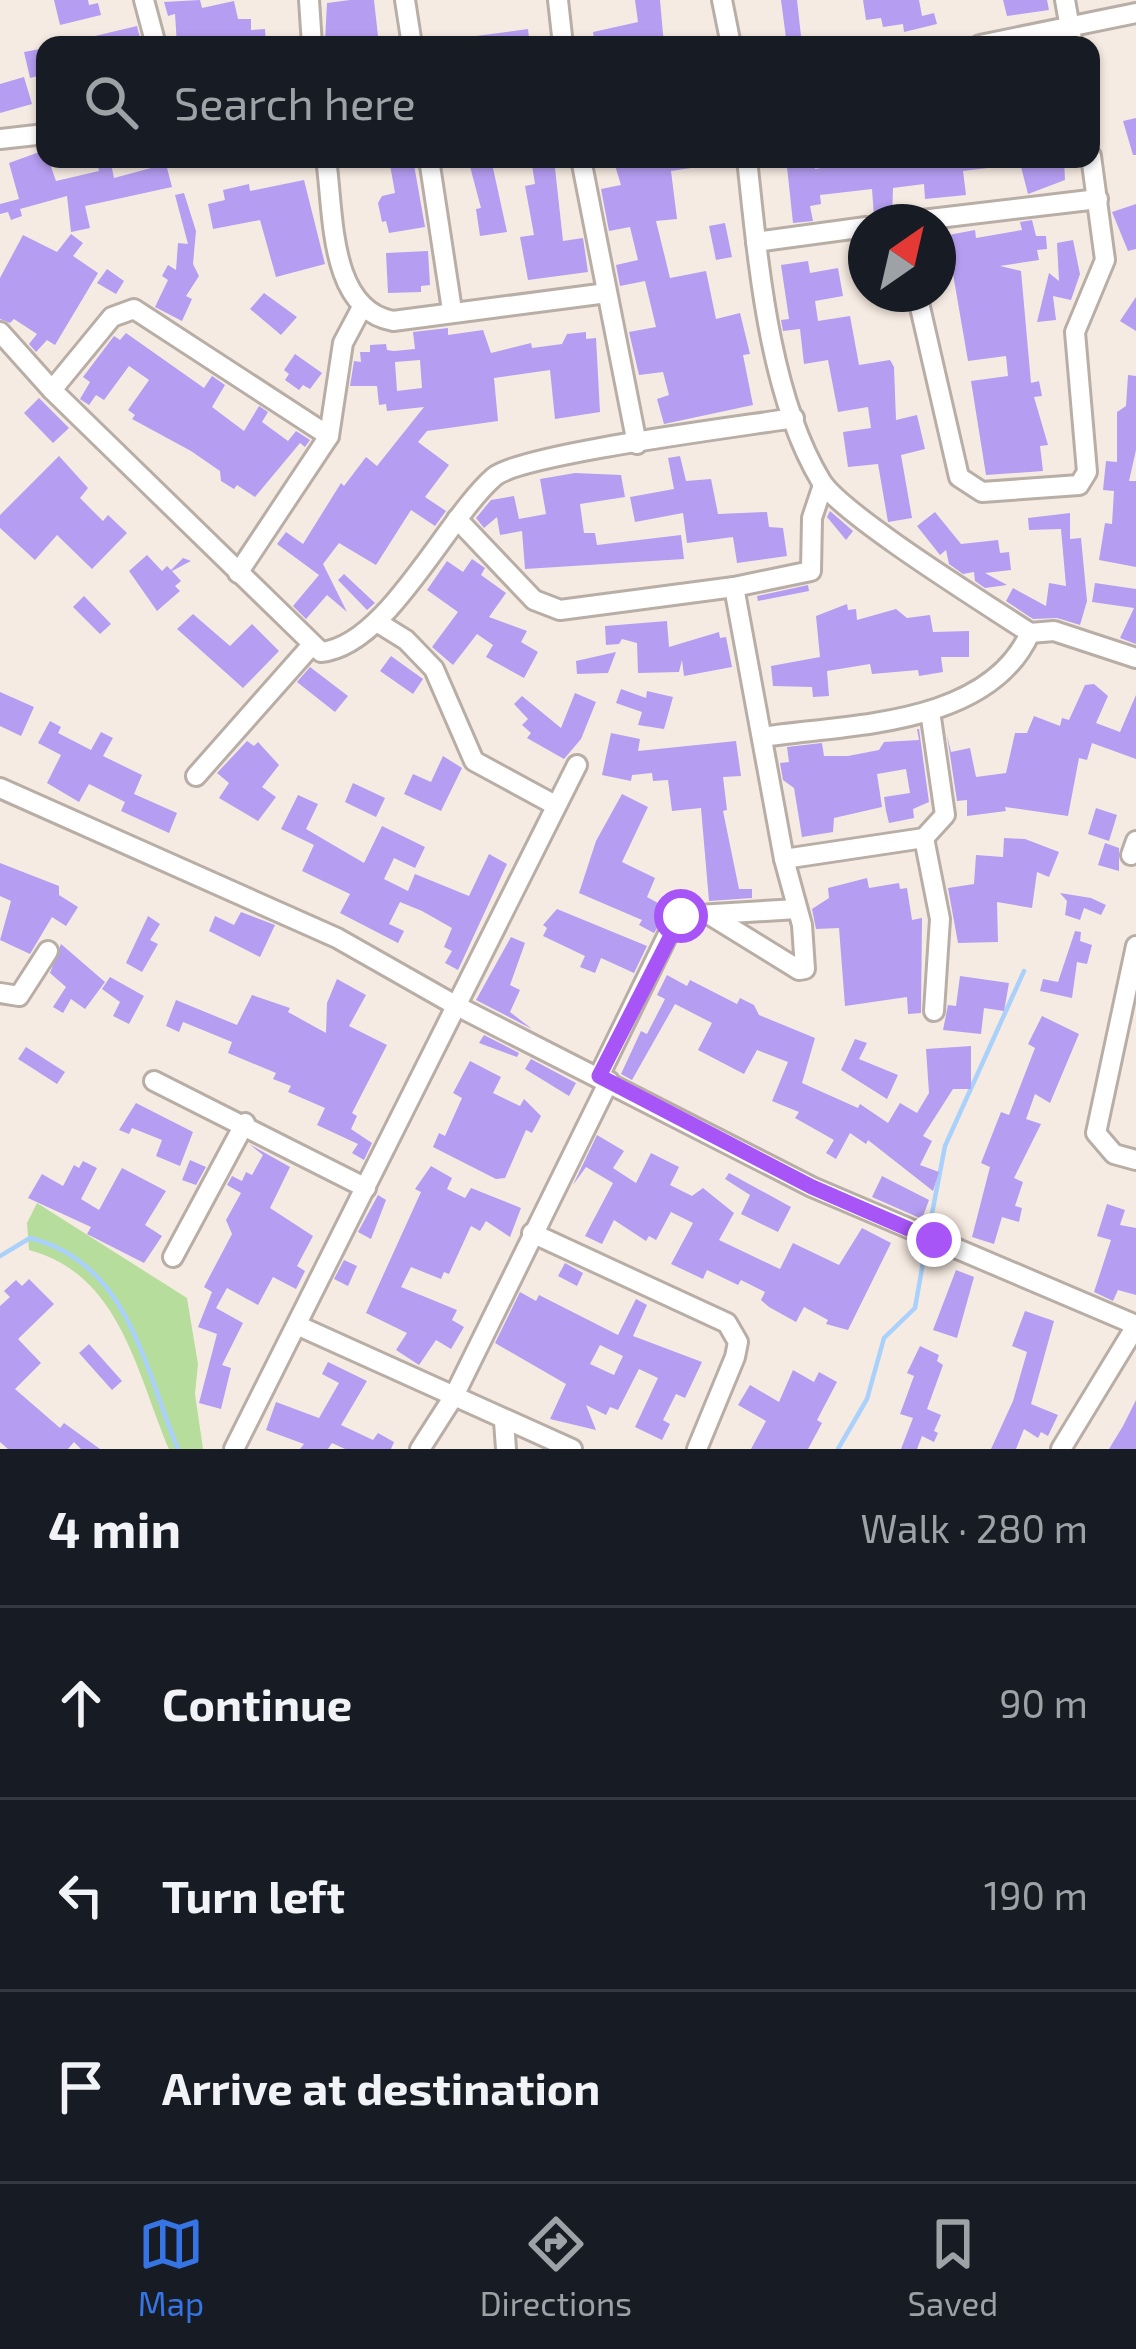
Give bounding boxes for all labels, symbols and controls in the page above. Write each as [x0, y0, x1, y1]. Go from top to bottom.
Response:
search box [36, 36, 1100, 168]
icon: search [78, 69, 144, 135]
text: Search here [174, 75, 416, 129]
north arrow [848, 204, 956, 312]
route start [654, 889, 708, 943]
route end [907, 1213, 961, 1267]
text: 4 min [48, 1497, 181, 1558]
text: Walk · 280 m [860, 1504, 1088, 1551]
icon: ahead [48, 1670, 114, 1736]
text: Continue [162, 1676, 352, 1730]
text: 90 m [999, 1679, 1088, 1726]
icon: left [48, 1862, 114, 1928]
text: Turn left [162, 1868, 345, 1922]
text: 190 m [984, 1871, 1088, 1918]
icon: arrive [48, 2054, 114, 2120]
text: Arrive at destination [162, 2060, 600, 2114]
tab: Map [138, 2211, 204, 2323]
tab: Directions [480, 2211, 632, 2323]
tab: Saved [908, 2211, 998, 2323]

